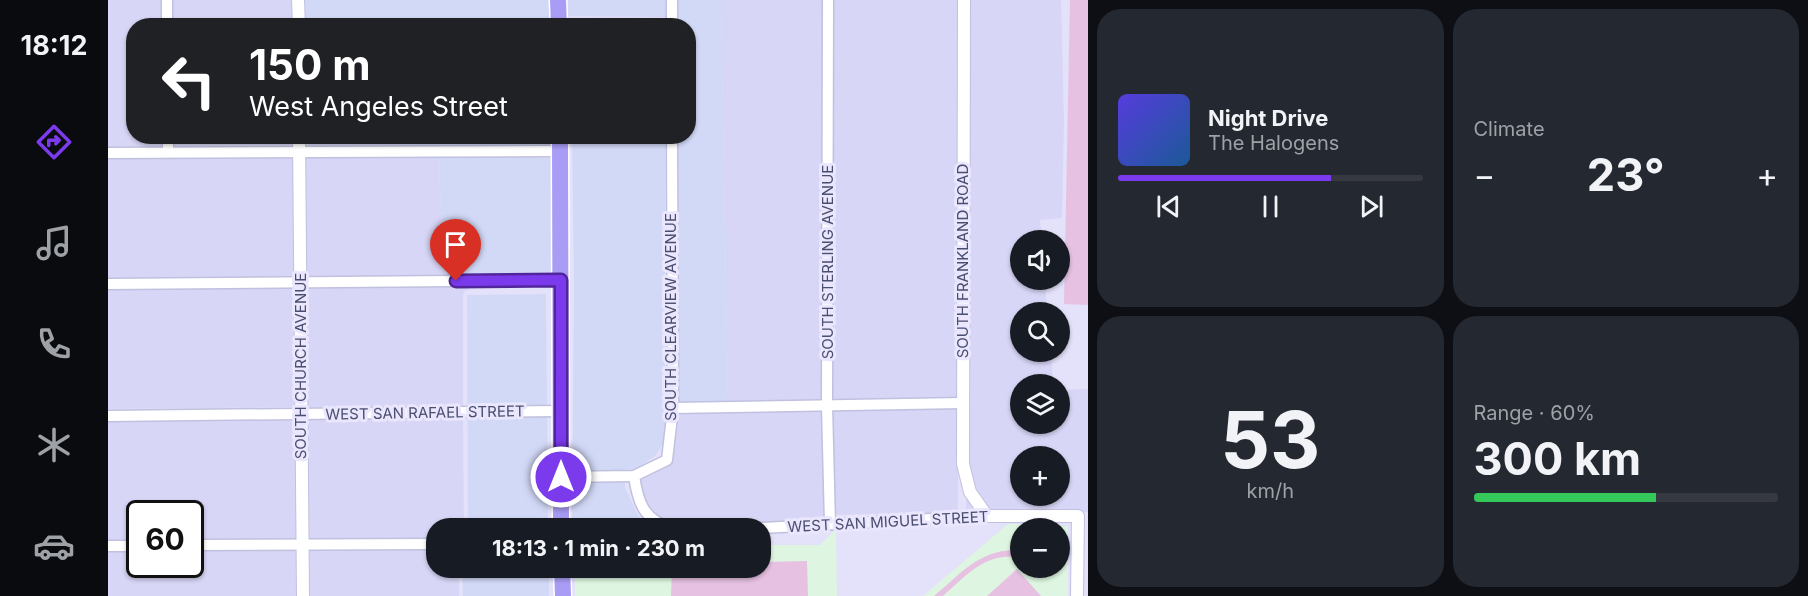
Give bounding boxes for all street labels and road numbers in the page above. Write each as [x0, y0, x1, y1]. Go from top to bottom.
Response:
street label: SOUTH FRANKLAND ROAD [953, 164, 972, 358]
street label: SOUTH STERLING AVENUE [818, 165, 837, 359]
street label: SOUTH CLEARVIEW AVENUE [661, 213, 680, 421]
street label: SOUTH CHURCH AVENUE [291, 273, 310, 459]
street label: WEST SAN RAFAEL STREET [325, 401, 525, 424]
street label: WEST SAN MIGUEL STREET [787, 507, 989, 536]

